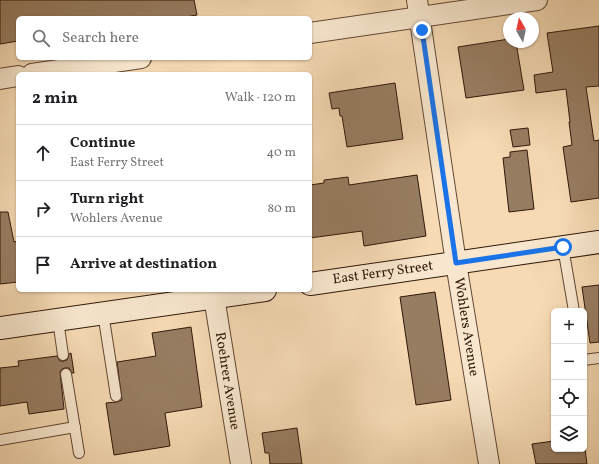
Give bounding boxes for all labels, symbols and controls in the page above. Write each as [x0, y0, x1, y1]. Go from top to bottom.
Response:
north arrow [503, 12, 539, 48]
search box [16, 16, 312, 60]
route end [413, 21, 431, 39]
icon: search [30, 27, 52, 49]
text: Search here [62, 28, 139, 49]
text: 2 min [32, 87, 78, 110]
text: Walk · 120 m [225, 89, 296, 107]
text: Continue [70, 133, 135, 154]
icon: ahead [32, 142, 54, 164]
text: 40 m [267, 144, 296, 162]
text: East Ferry Street [70, 154, 164, 172]
text: Turn right [70, 189, 144, 210]
icon: right [32, 198, 54, 220]
text: 80 m [267, 200, 296, 218]
text: Wohlers Avenue [70, 210, 163, 228]
route start [554, 238, 572, 256]
icon: arrive [32, 254, 54, 276]
text: Arrive at destination [70, 254, 217, 275]
street label: East Ferry Street [332, 257, 435, 289]
street label: Wohlers Avenue [449, 276, 483, 378]
map controls [551, 308, 587, 452]
button: + [551, 308, 587, 344]
street label: Roehrer Avenue [210, 331, 244, 432]
button: − [551, 344, 587, 380]
button: locate [551, 380, 587, 416]
button: layers [551, 416, 587, 452]

